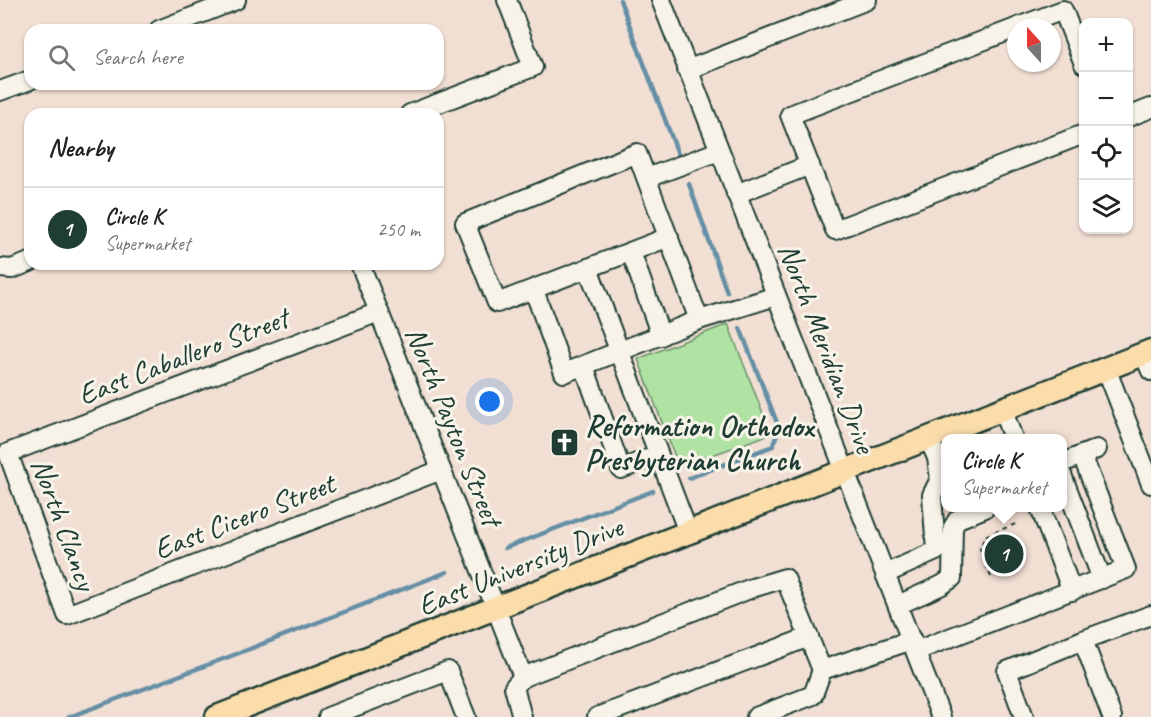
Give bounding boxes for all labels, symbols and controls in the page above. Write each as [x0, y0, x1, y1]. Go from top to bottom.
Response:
north arrow [1007, 18, 1061, 72]
map controls [1079, 18, 1133, 234]
button: + [1079, 18, 1133, 72]
search box [24, 24, 444, 90]
icon: search [45, 41, 78, 74]
text: Search here [93, 43, 183, 71]
button: − [1079, 72, 1133, 126]
button: locate [1079, 126, 1133, 180]
text: Nearby [48, 131, 113, 164]
button: layers [1079, 180, 1133, 234]
text: Circle K [105, 203, 163, 231]
text: 1 [63, 217, 72, 242]
text: 250 m [377, 217, 420, 242]
text: Supermarket [105, 231, 190, 256]
street label: North Meridian Drive [770, 238, 885, 460]
street label: East Caballero Street [73, 297, 297, 413]
street label: North Payton Street [397, 321, 513, 535]
your location [475, 387, 504, 416]
place label: Reformation Orthodox Presbyterian Church [585, 407, 816, 479]
church icon: Reformation Orthodox Presbyterian Church [548, 427, 580, 459]
popup [941, 434, 1067, 512]
text: Circle K [962, 447, 1020, 475]
street label: North Clancy [23, 453, 106, 598]
street label: East Cicero Street [148, 463, 343, 568]
text: Supermarket [962, 475, 1047, 500]
street label: East University Drive [412, 507, 630, 624]
pin: 1 [984, 532, 1024, 576]

